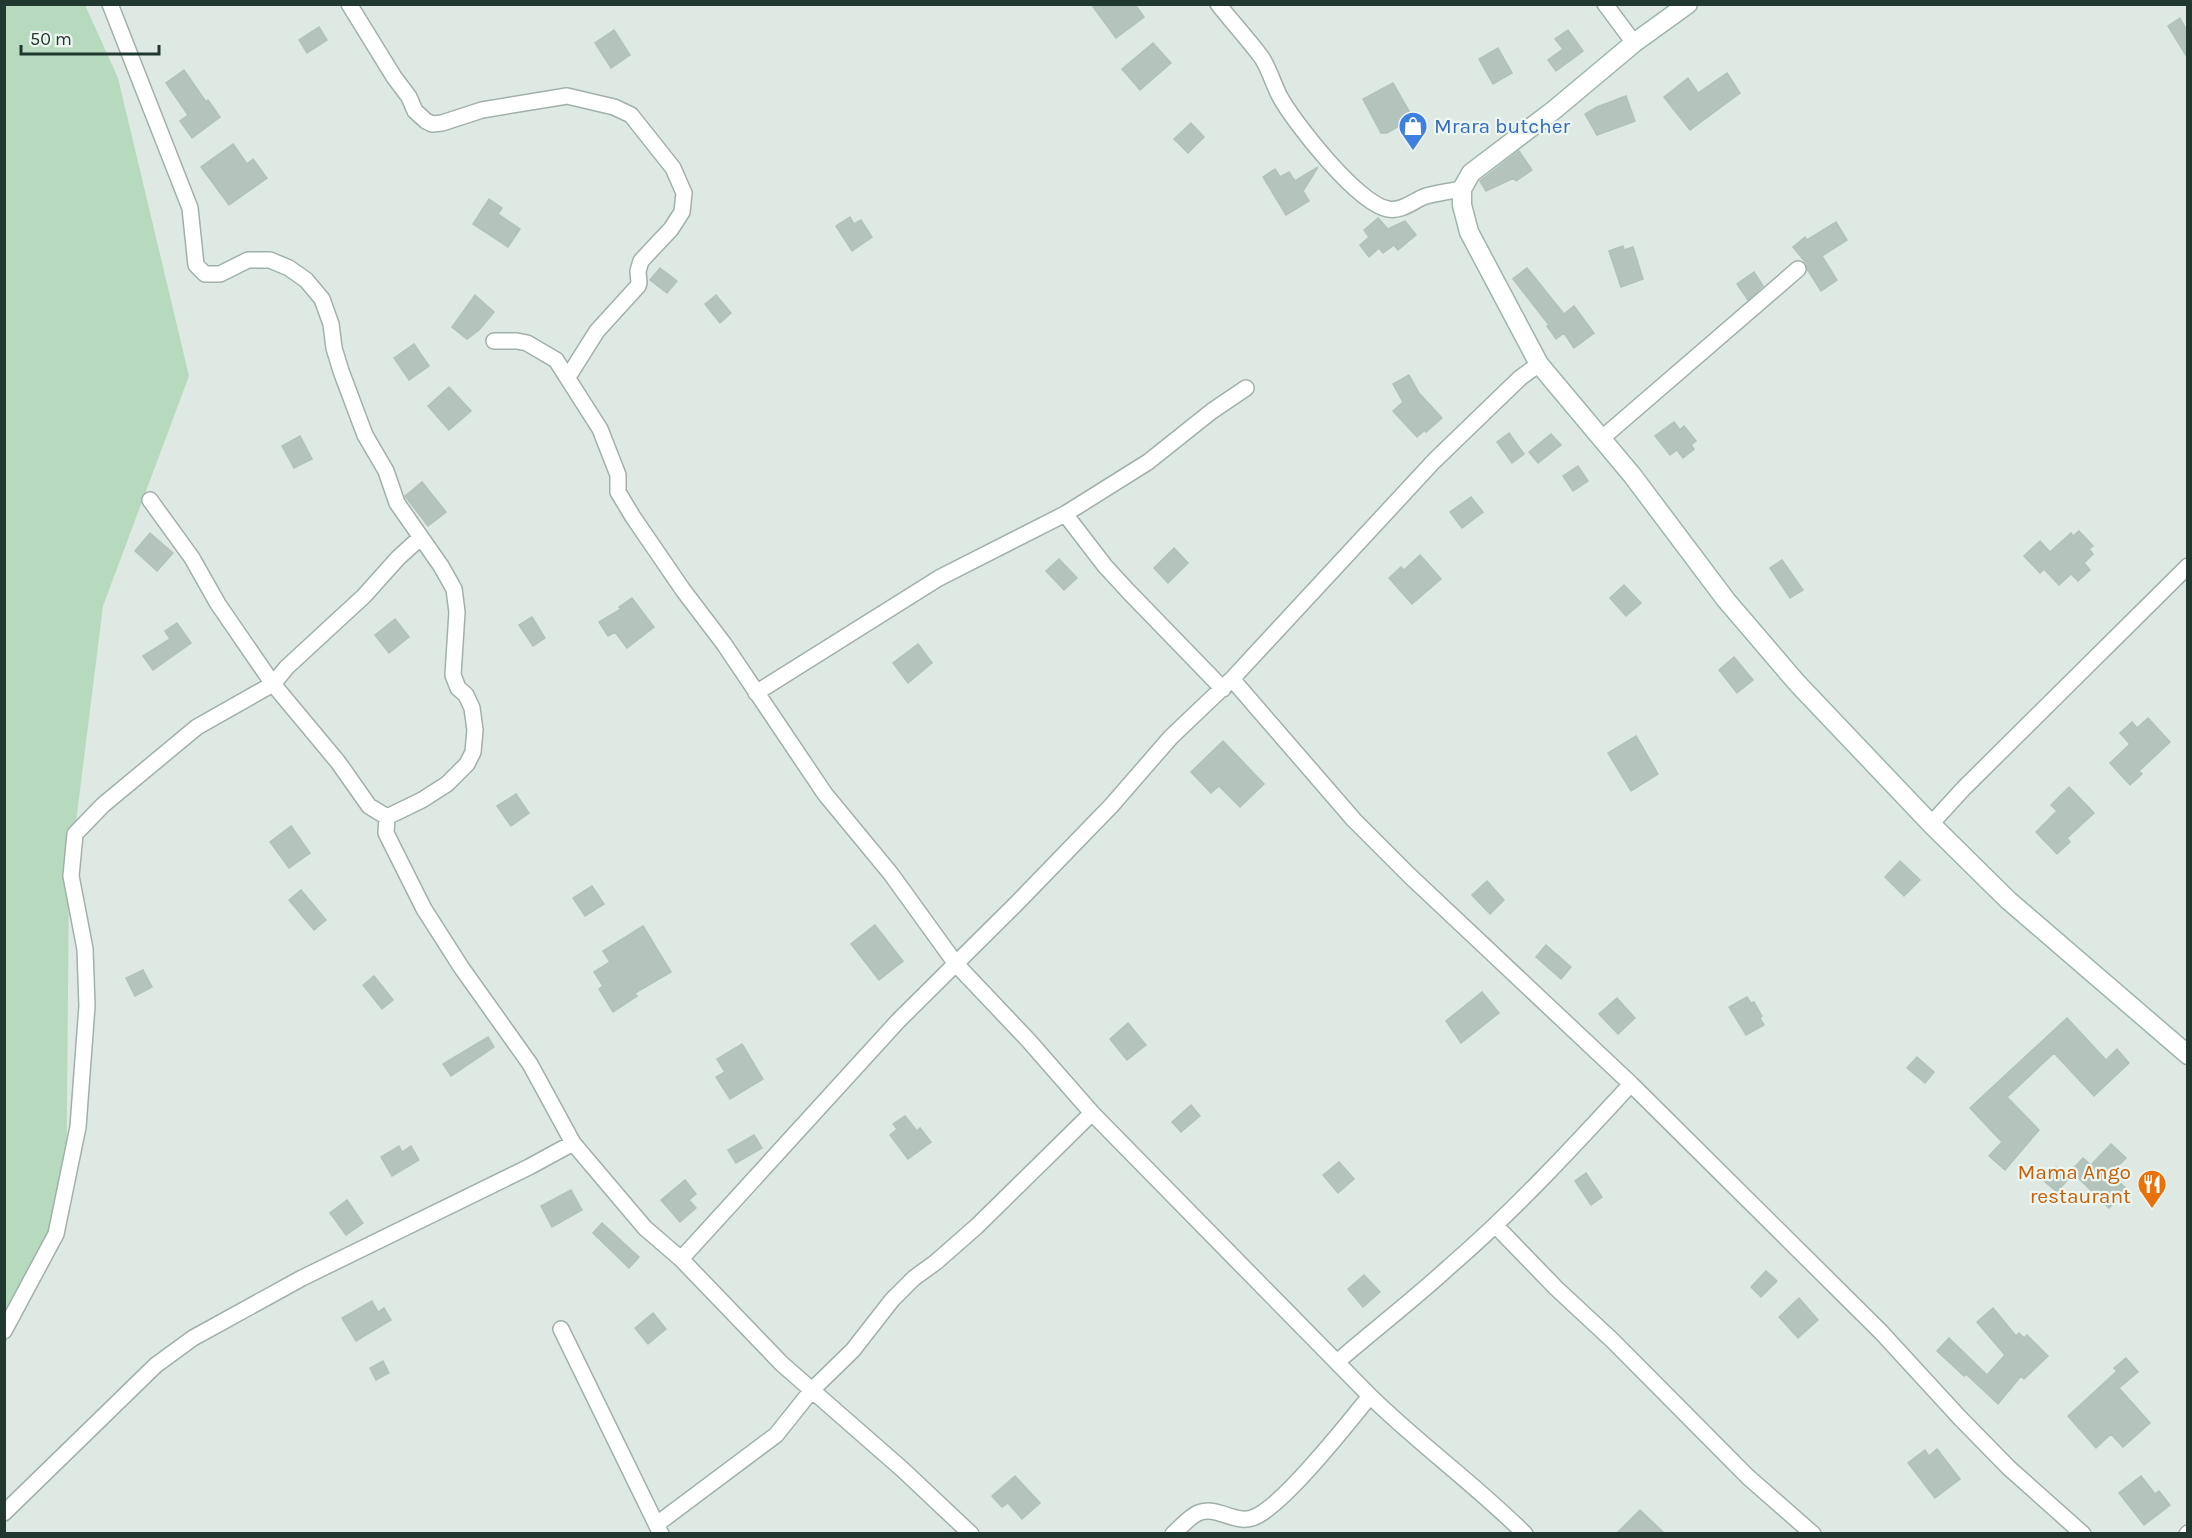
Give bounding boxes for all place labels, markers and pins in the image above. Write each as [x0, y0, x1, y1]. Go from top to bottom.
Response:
shop icon: Mrara butcher [1397, 110, 1429, 152]
place label: Mrara butcher [1434, 114, 1570, 138]
place label: Mama Ango restaurant [2017, 1160, 2131, 1208]
restaurant icon: Mama Ango restaurant [2136, 1168, 2168, 1210]

